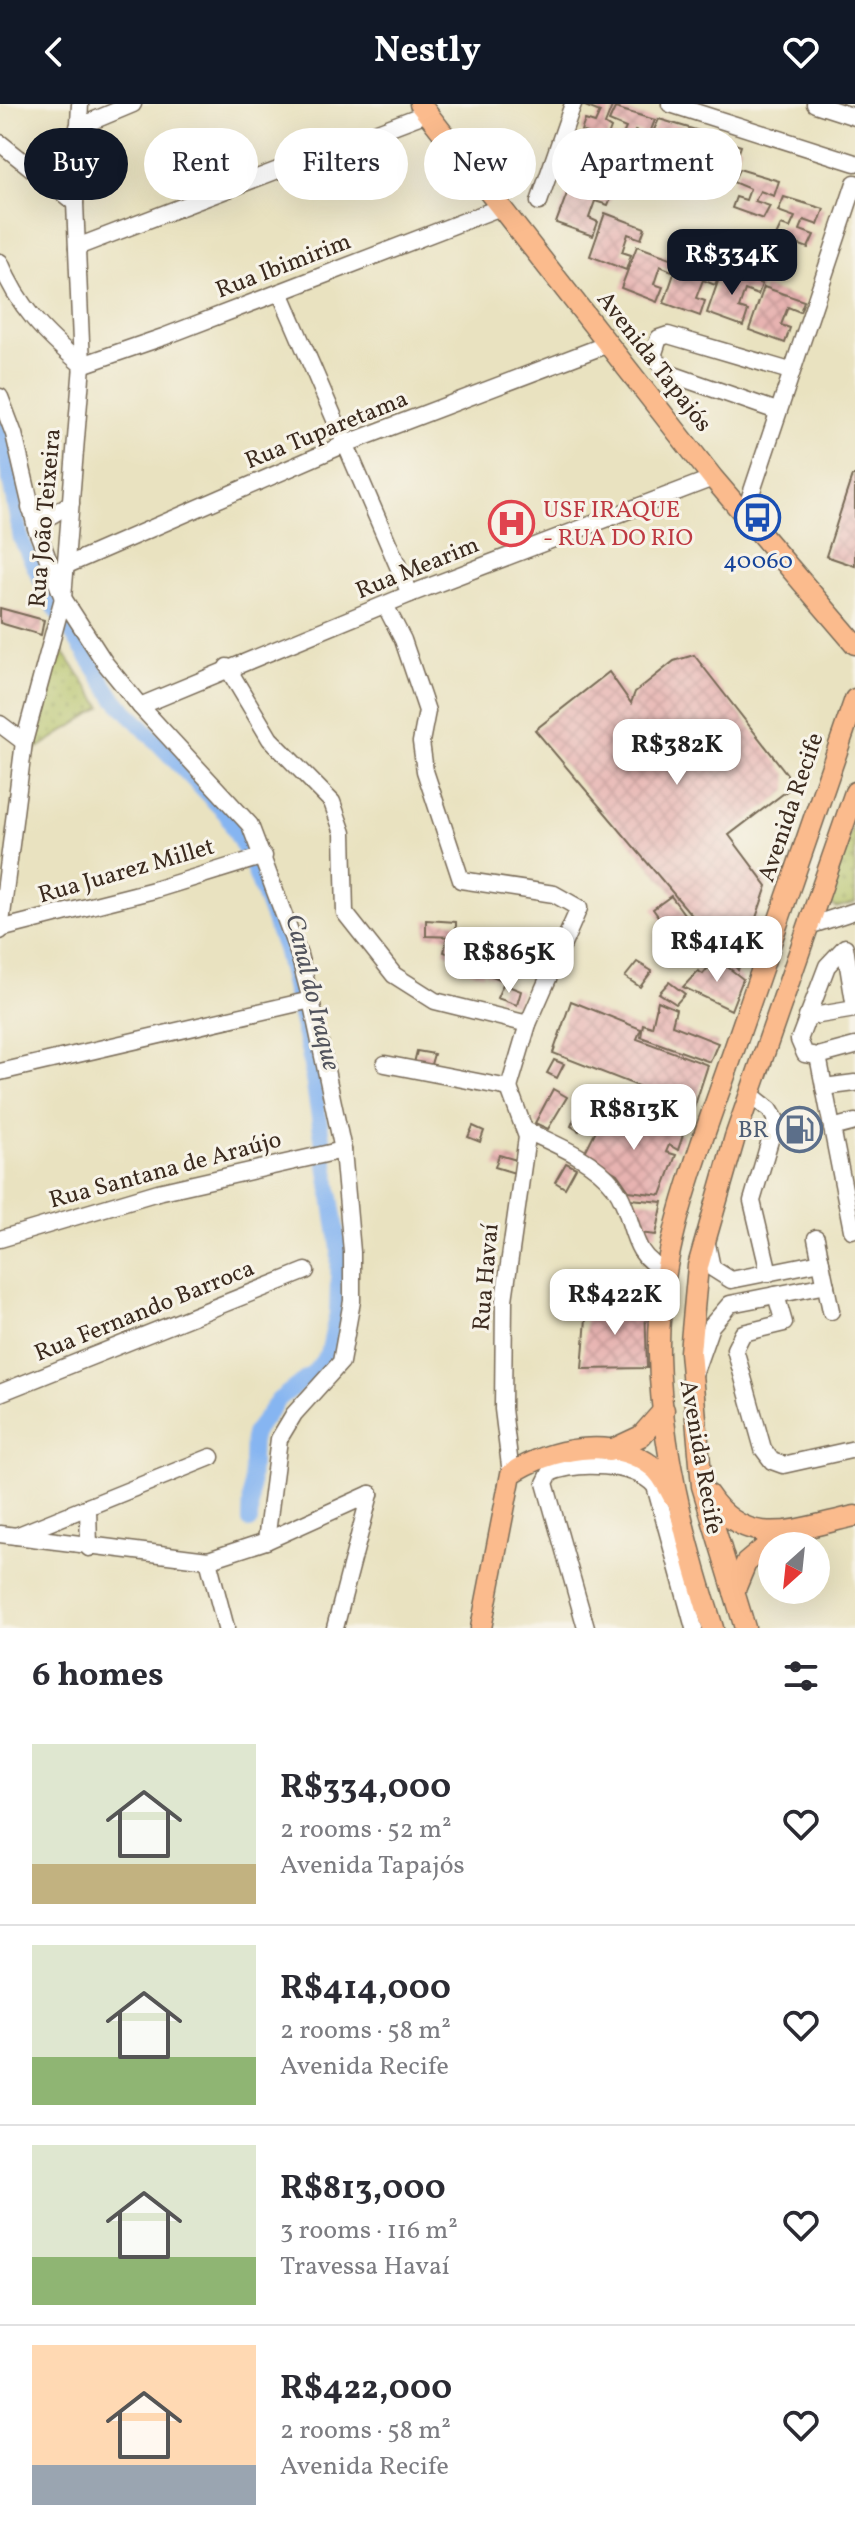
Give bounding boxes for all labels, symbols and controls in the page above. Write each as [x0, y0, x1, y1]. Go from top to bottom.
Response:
text: Nestly [374, 27, 481, 77]
icon: back [32, 30, 76, 74]
icon: heart [779, 30, 823, 74]
chip: Buy [24, 128, 128, 200]
chip: Rent [144, 128, 258, 200]
chip: Filters [274, 128, 408, 200]
chip: New [424, 128, 536, 200]
chip: Apartment [552, 128, 742, 200]
street label: Rua Ibimirim [211, 225, 356, 308]
pin: R$334K [667, 229, 797, 297]
text: R$334K [685, 237, 779, 273]
street label: Avenida Tapajós [588, 285, 719, 440]
street label: Rua Tuparetama [240, 383, 413, 479]
street label: Rua João Teixeira [21, 427, 71, 609]
place label: USF IRAQUE - RUA DO RIO [543, 494, 693, 556]
bus stop icon: 40060 [734, 494, 782, 542]
hospital icon: USF IRAQUE - RUA DO RIO [488, 499, 536, 547]
street label: Rua Mearim [351, 529, 485, 609]
place label: 40060 [723, 545, 793, 579]
pin: R$382K [612, 719, 742, 787]
text: R$382K [631, 727, 723, 763]
street label: Avenida Recife [750, 728, 833, 887]
street label: Rua Juarez Millet [34, 830, 219, 913]
water label: Canal do Iraque [275, 911, 349, 1075]
pin: R$414K [652, 916, 782, 984]
text: R$414K [670, 924, 764, 960]
pin: R$865K [444, 927, 574, 995]
text: R$865K [463, 935, 555, 971]
pin: R$813K [569, 1084, 699, 1152]
text: R$813K [589, 1092, 679, 1128]
fuel station icon: BR [776, 1105, 824, 1153]
place label: BR [738, 1114, 769, 1148]
street label: Rua Santana de Araújo [45, 1124, 286, 1218]
street label: Rua Havaí [465, 1222, 509, 1332]
street label: Rua Fernando Barroca [30, 1252, 260, 1372]
pin: R$422K [550, 1269, 680, 1337]
text: R$422K [568, 1277, 662, 1313]
street label: Avenida Recife [670, 1378, 730, 1537]
north arrow [758, 1532, 830, 1604]
map controls [758, 1532, 830, 1604]
text: 6 homes [32, 1653, 164, 1700]
icon: filters [779, 1654, 823, 1698]
text: R$334,000 [280, 1765, 451, 1812]
icon: home [96, 1776, 192, 1872]
icon: heart [779, 1802, 823, 1846]
text: 2 rooms · 52 m² [280, 1812, 452, 1848]
text: Avenida Tapajós [280, 1848, 465, 1884]
text: R$414,000 [280, 1966, 451, 2013]
icon: home [96, 1977, 192, 2073]
icon: heart [779, 2003, 823, 2047]
text: 2 rooms · 58 m² [280, 2013, 451, 2049]
text: Avenida Recife [280, 2049, 449, 2085]
text: R$813,000 [280, 2166, 446, 2213]
icon: home [96, 2177, 192, 2273]
icon: heart [779, 2203, 823, 2247]
text: 3 rooms · 116 m² [280, 2213, 458, 2249]
text: Travessa Havaí [280, 2249, 450, 2285]
text: R$422,000 [280, 2366, 452, 2413]
icon: home [96, 2377, 192, 2473]
icon: heart [779, 2403, 823, 2447]
text: 2 rooms · 58 m² [280, 2413, 451, 2449]
text: Avenida Recife [280, 2449, 449, 2485]

